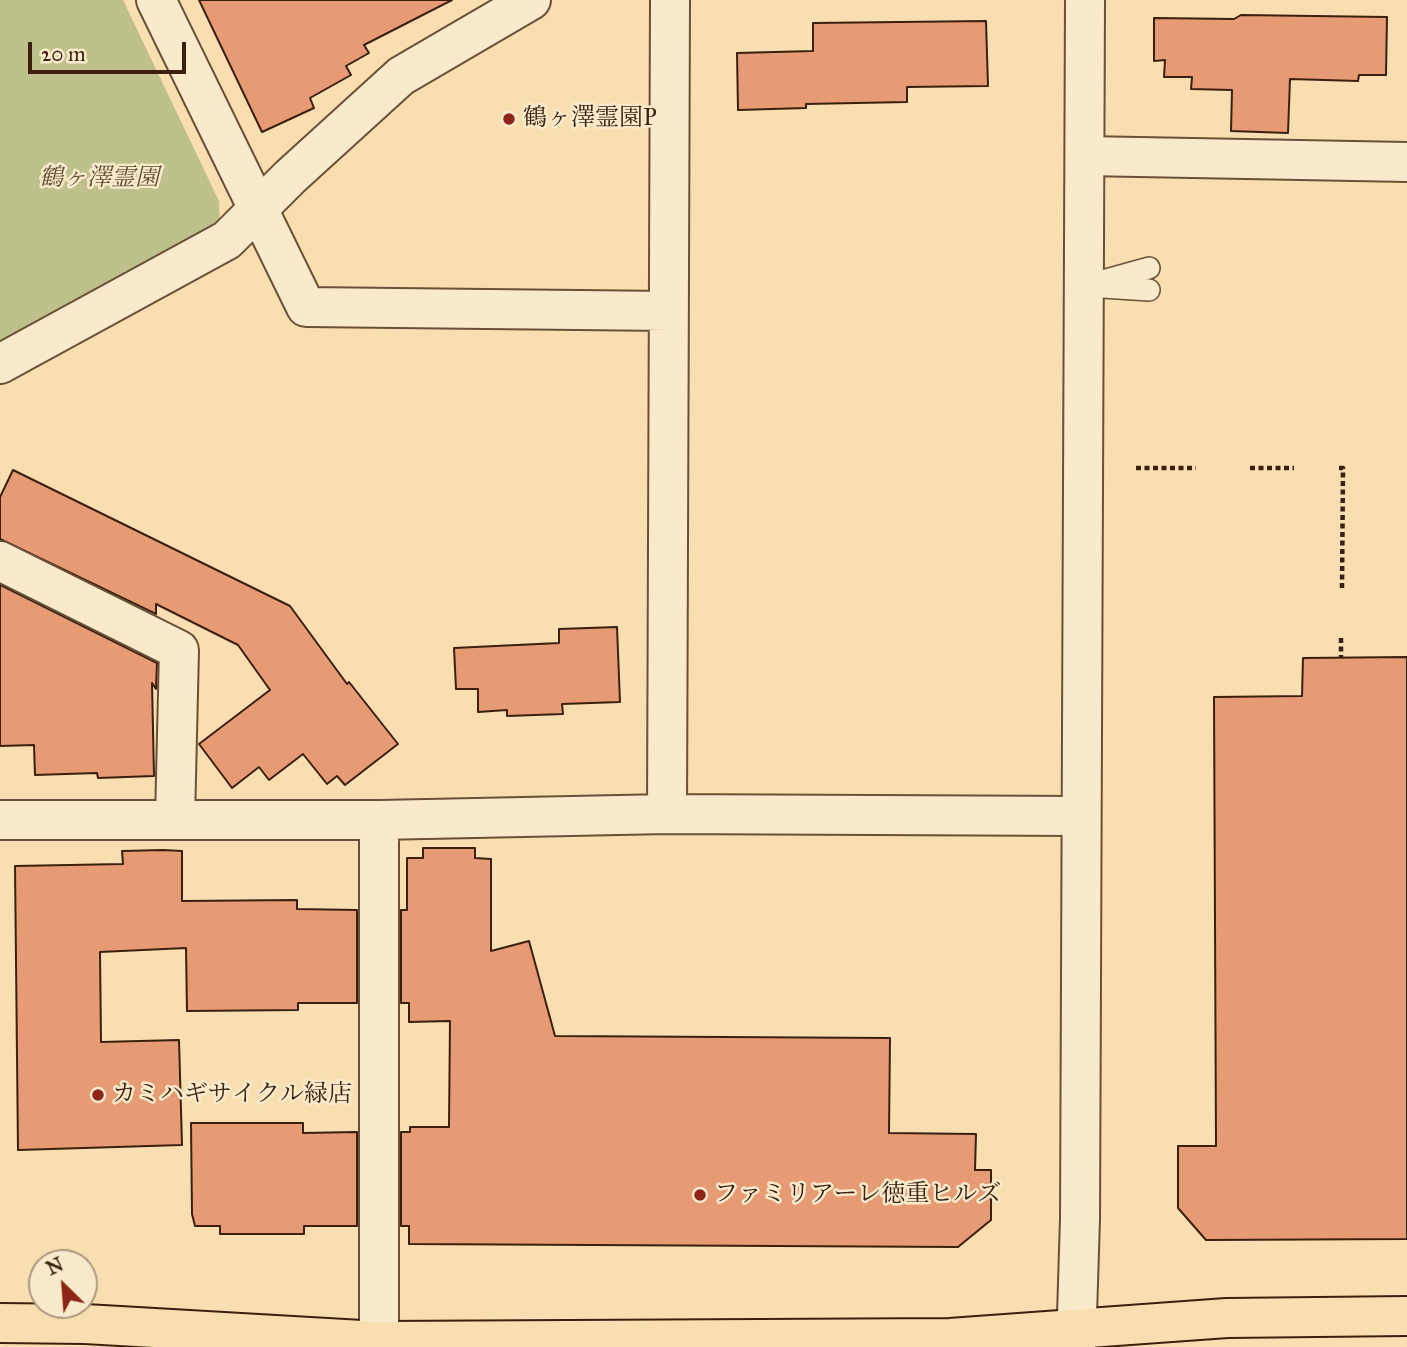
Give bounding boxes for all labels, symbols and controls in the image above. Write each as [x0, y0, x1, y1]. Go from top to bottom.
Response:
scale bar [32, 28, 189, 72]
text: 20 m [41, 41, 86, 67]
place label: 鶴ヶ澤霊園P [523, 105, 657, 133]
marker: 鶴ヶ澤霊園P [501, 111, 517, 127]
park label: 鶴ヶ澤霊園 [39, 165, 159, 193]
place label: カミハギサイクル緑店 [112, 1081, 352, 1109]
marker: カミハギサイクル緑店 [90, 1087, 106, 1103]
place label: ファミリアーレ徳重ヒルズ [714, 1181, 1001, 1209]
marker: ファミリアーレ徳重ヒルズ [692, 1187, 708, 1203]
north arrow [28, 1249, 98, 1319]
text: N [43, 1252, 67, 1280]

